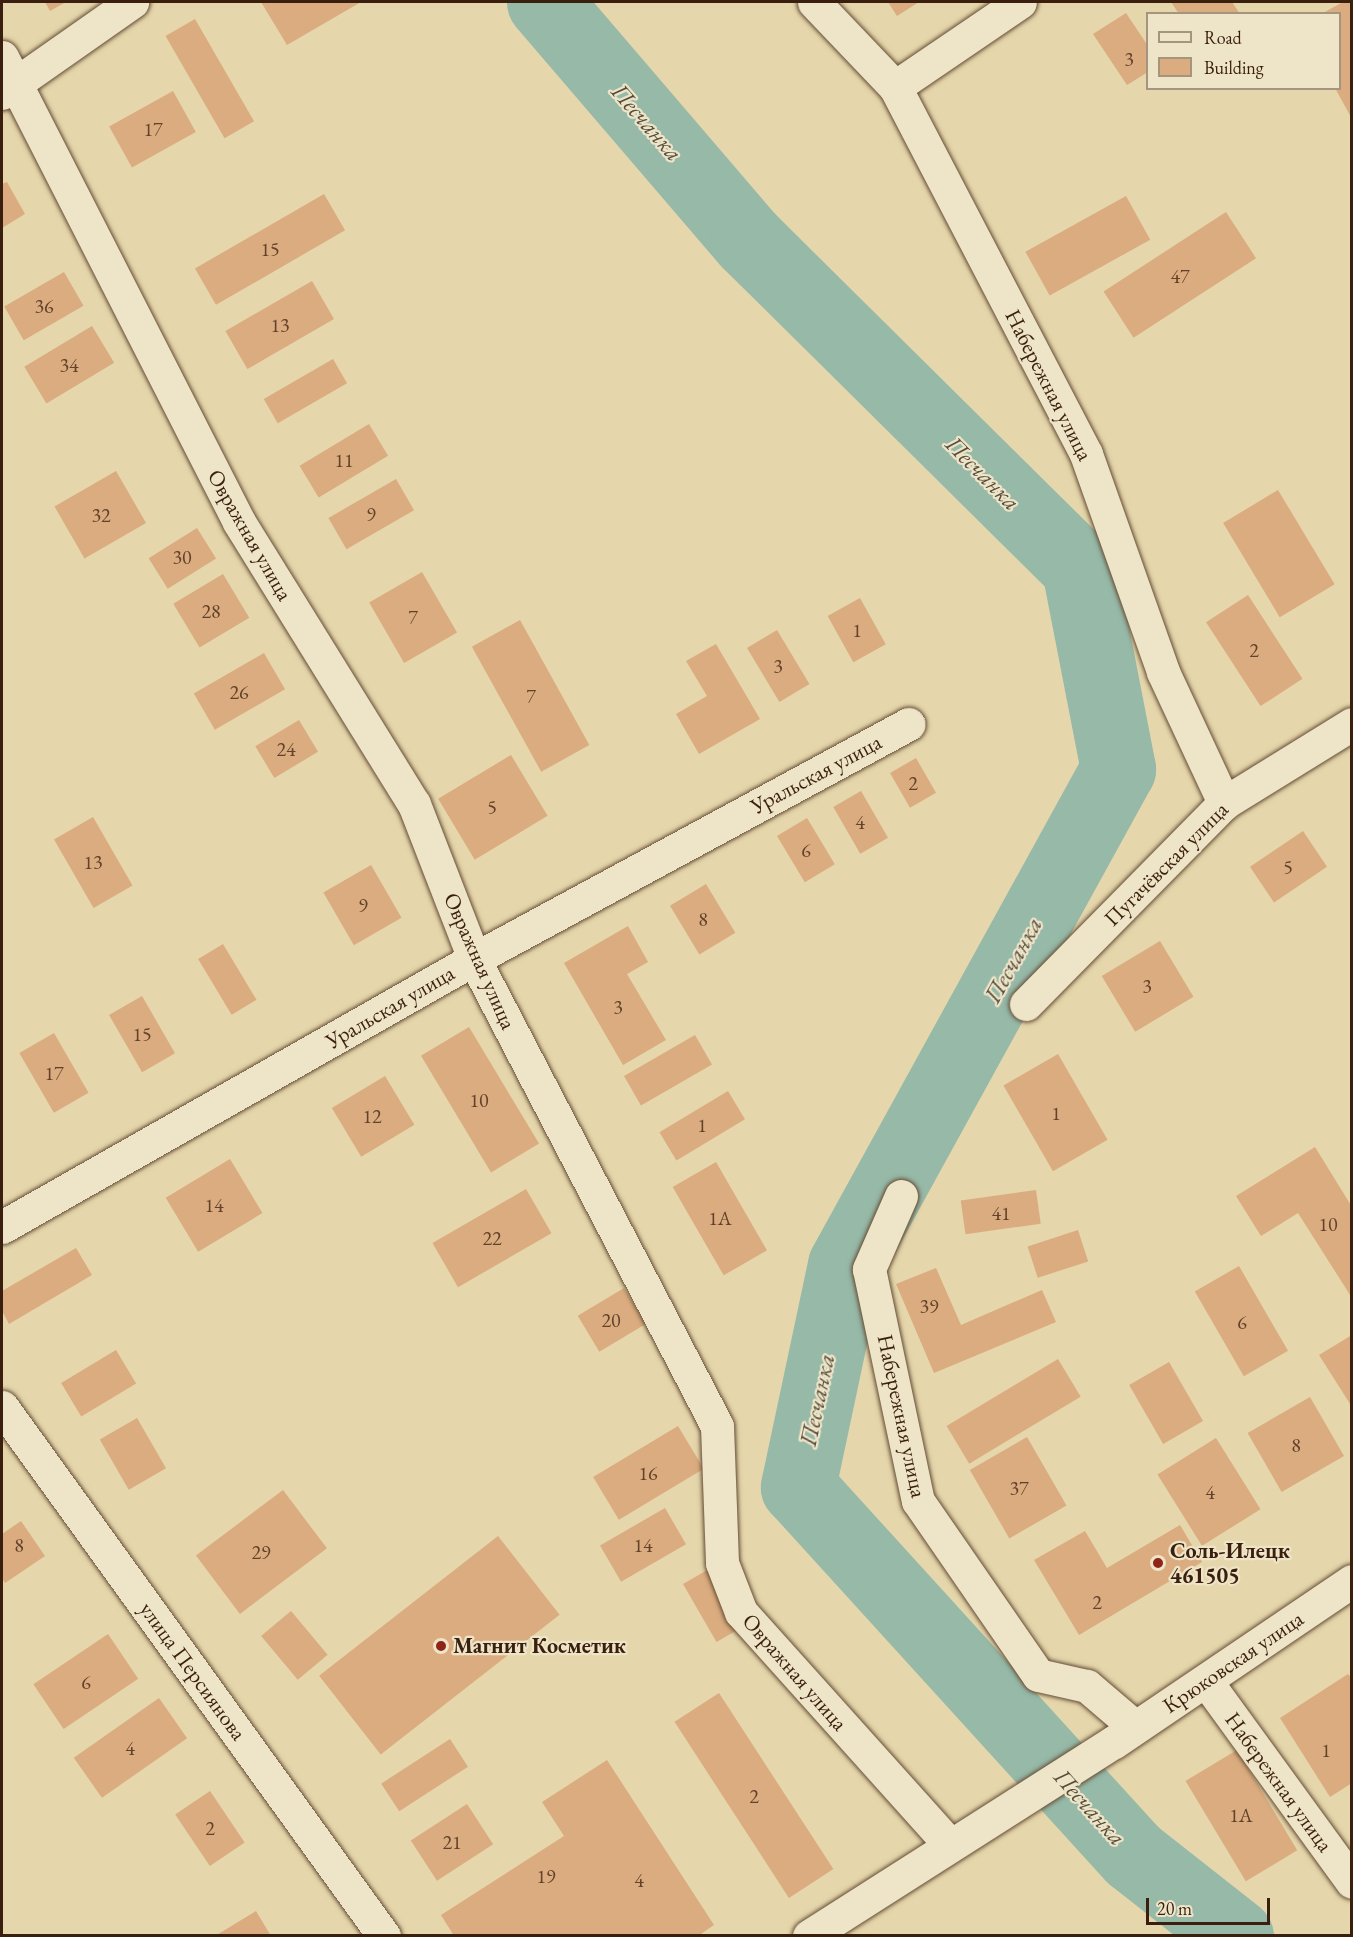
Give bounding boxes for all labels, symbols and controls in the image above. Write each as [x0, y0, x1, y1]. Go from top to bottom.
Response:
legend [1146, 12, 1341, 90]
text: Road [1204, 26, 1242, 49]
house number: 3 [1124, 47, 1134, 71]
text: Building [1204, 56, 1264, 79]
water label: Песчанка [606, 77, 688, 167]
house number: 17 [143, 117, 163, 141]
house number: 15 [260, 237, 280, 261]
house number: 47 [1170, 264, 1190, 288]
house number: 36 [34, 294, 54, 318]
street label: Набережная улица [1000, 305, 1098, 465]
house number: 13 [270, 313, 290, 337]
house number: 34 [59, 353, 79, 377]
water label: Песчанка [940, 430, 1026, 516]
house number: 11 [334, 448, 354, 472]
street label: Овражная улица [202, 465, 298, 605]
house number: 9 [366, 502, 376, 526]
house number: 32 [91, 503, 111, 527]
house number: 30 [172, 545, 192, 569]
house number: 28 [201, 599, 221, 623]
house number: 7 [408, 605, 418, 629]
house number: 1 [852, 618, 862, 642]
house number: 2 [1249, 638, 1259, 662]
house number: 3 [773, 654, 783, 678]
house number: 26 [229, 680, 249, 704]
house number: 7 [526, 684, 536, 708]
street label: Уральская улица [746, 728, 886, 820]
house number: 24 [276, 737, 296, 761]
house number: 2 [908, 771, 918, 795]
house number: 5 [487, 795, 497, 819]
street label: Пугачёвская улица [1098, 796, 1234, 932]
house number: 4 [855, 810, 865, 834]
house number: 6 [801, 838, 811, 862]
house number: 13 [83, 850, 103, 874]
house number: 5 [1283, 855, 1293, 879]
street label: Овражная улица [438, 889, 522, 1033]
house number: 9 [358, 893, 368, 917]
house number: 8 [698, 907, 708, 931]
water label: Песчанка [978, 912, 1048, 1008]
street label: Уральская улица [321, 959, 459, 1055]
house number: 3 [1142, 974, 1152, 998]
house number: 3 [613, 995, 623, 1019]
house number: 15 [132, 1022, 152, 1046]
house number: 17 [44, 1061, 64, 1085]
house number: 10 [469, 1088, 489, 1112]
house number: 1 [1051, 1101, 1061, 1125]
house number: 12 [362, 1104, 382, 1128]
house number: 1 [697, 1113, 707, 1137]
house number: 14 [204, 1193, 224, 1217]
house number: 41 [991, 1201, 1011, 1225]
house number: 1А [708, 1206, 732, 1230]
house number: 10 [1318, 1212, 1338, 1236]
house number: 22 [482, 1226, 502, 1250]
house number: 39 [919, 1294, 939, 1318]
house number: 20 [601, 1308, 621, 1332]
house number: 6 [1237, 1310, 1247, 1334]
street label: Набережная улица [872, 1332, 932, 1500]
water label: Песчанка [793, 1351, 841, 1449]
house number: 8 [1291, 1433, 1301, 1457]
house number: 16 [638, 1461, 658, 1485]
house number: 37 [1009, 1476, 1029, 1500]
house number: 4 [1205, 1480, 1215, 1504]
house number: 8 [14, 1533, 24, 1557]
house number: 14 [633, 1533, 653, 1557]
place label: Соль-Илецк 461505 [1170, 1537, 1290, 1588]
house number: 29 [251, 1540, 271, 1564]
marker: Соль-Илецк 461505 [1151, 1556, 1165, 1570]
house number: 2 [1092, 1590, 1102, 1614]
street label: улица Персиянова [134, 1597, 252, 1745]
street label: Крюковская улица [1158, 1605, 1308, 1719]
street label: Овражная улица [737, 1608, 853, 1736]
place label: Магнит Косметик [453, 1633, 626, 1659]
marker: Магнит Косметик [434, 1639, 448, 1653]
house number: 6 [81, 1670, 91, 1694]
street label: Набережная улица [1219, 1707, 1339, 1857]
house number: 4 [125, 1736, 135, 1760]
house number: 1 [1321, 1738, 1331, 1762]
water label: Песчанка [1048, 1763, 1132, 1851]
house number: 2 [749, 1784, 759, 1808]
house number: 1А [1229, 1803, 1253, 1827]
house number: 2 [205, 1816, 215, 1840]
house number: 21 [442, 1830, 462, 1854]
house number: 19 [536, 1864, 556, 1888]
house number: 4 [634, 1868, 644, 1892]
scale bar [1149, 1886, 1274, 1924]
text: 20 m [1157, 1897, 1192, 1920]

